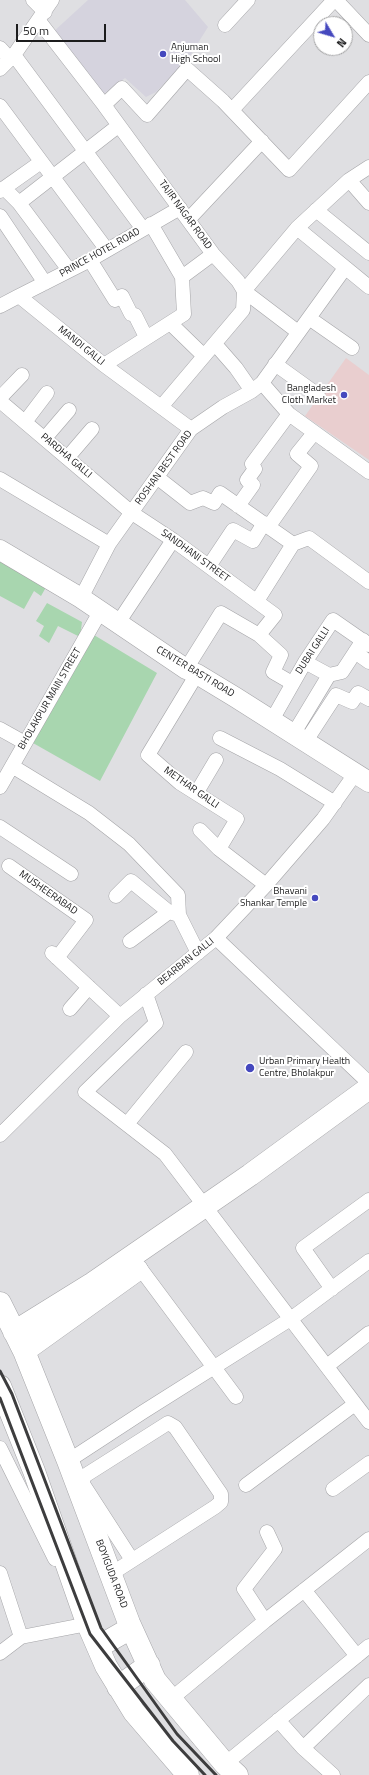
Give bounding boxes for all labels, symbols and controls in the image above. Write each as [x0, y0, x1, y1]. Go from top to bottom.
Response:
scale bar [18, 16, 108, 42]
north arrow [313, 16, 353, 56]
text: 50 m [23, 21, 49, 40]
text: N [333, 35, 350, 51]
place label: Anjuman High School [171, 42, 221, 66]
marker: Anjuman High School [158, 49, 168, 59]
street label: TAJIR NAGAR ROAD [156, 178, 214, 252]
street label: PRINCE HOTEL ROAD [58, 226, 142, 280]
street label: MANDI GALLI [55, 324, 107, 368]
place label: Bangladesh Cloth Market [282, 383, 336, 406]
marker: Bangladesh Cloth Market [339, 390, 349, 400]
street label: ROSHAN BEST ROAD [133, 428, 195, 508]
street label: PARDHA GALLI [38, 431, 94, 481]
street label: SANDHANI STREET [158, 527, 232, 585]
street label: DUBAI GALLI [293, 625, 333, 677]
street label: CENTER BASTI ROAD [154, 644, 236, 700]
street label: BHOLAKPUR MAIN STREET [16, 646, 84, 752]
street label: METHAR GALLI [161, 765, 221, 811]
street label: MUSHEERABAD [16, 868, 80, 918]
place label: Bhavani Shankar Temple [240, 886, 307, 910]
marker: Bhavani Shankar Temple [310, 893, 320, 903]
street label: BEARBAN GALLI [155, 936, 217, 988]
place label: Urban Primary Health Centre, Bholakpur [259, 1056, 350, 1080]
marker: Urban Primary Health Centre, Bholakpur [244, 1062, 256, 1074]
street label: BOYIGUDA ROAD [92, 1538, 130, 1610]

